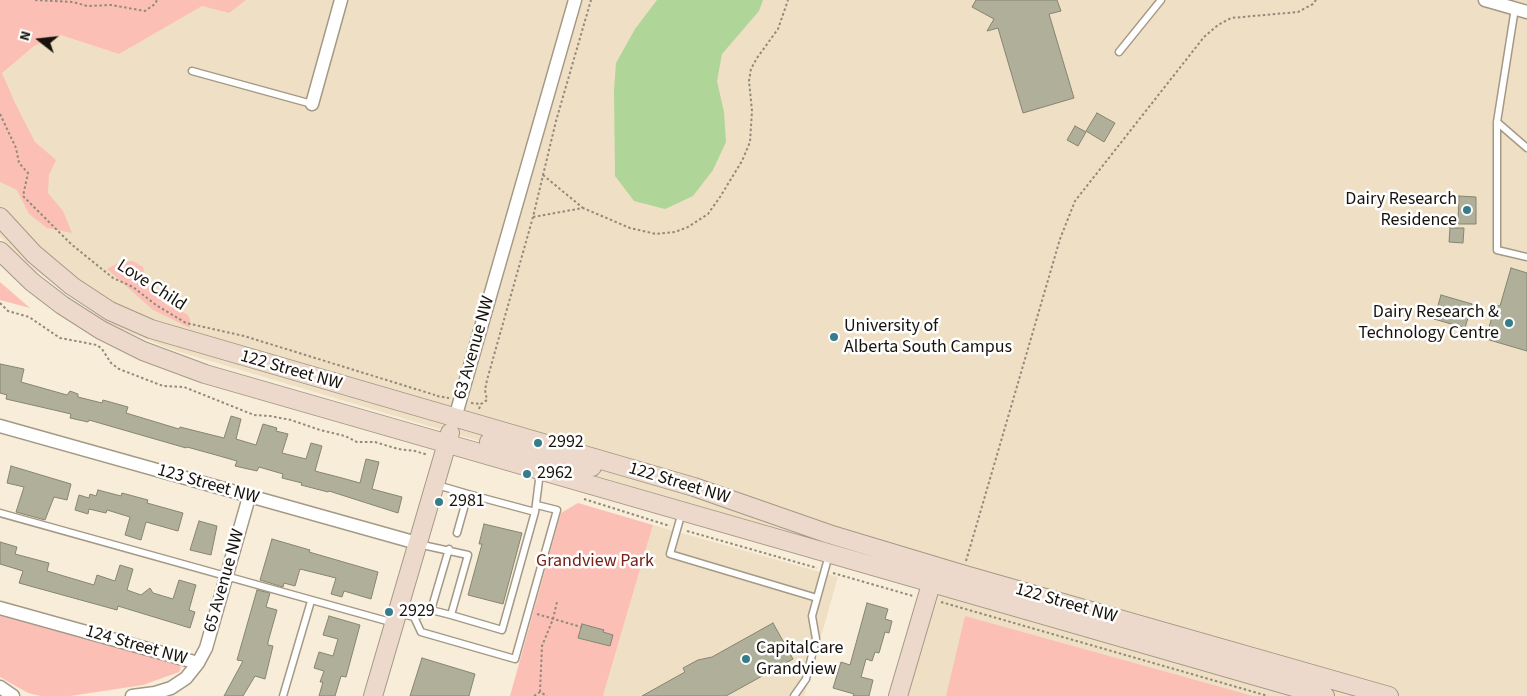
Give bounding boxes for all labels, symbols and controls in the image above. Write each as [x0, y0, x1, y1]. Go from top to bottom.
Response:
north arrow [15, 15, 65, 65]
text: N [15, 29, 36, 43]
place label: Dairy Research Residence [1345, 189, 1457, 232]
marker: Dairy Research Residence [1461, 204, 1473, 216]
street label: Love Child [112, 256, 190, 316]
street label: 63 Avenue NW [450, 294, 500, 402]
place label: Dairy Research & Technology Centre [1358, 302, 1499, 344]
place label: University of Alberta South Campus [844, 316, 1012, 358]
marker: Dairy Research & Technology Centre [1503, 317, 1515, 329]
marker: University of Alberta South Campus [828, 331, 840, 343]
street label: 122 Street NW [238, 346, 344, 396]
place label: 2992 [548, 432, 584, 454]
marker: 2992 [532, 437, 544, 449]
street label: 122 Street NW [626, 458, 732, 510]
street label: 123 Street NW [155, 460, 261, 510]
place label: 2962 [537, 463, 573, 485]
marker: 2962 [521, 468, 533, 480]
place label: 2981 [449, 491, 485, 513]
marker: 2981 [433, 496, 445, 508]
street label: 65 Avenue NW [200, 527, 250, 635]
park label: Grandview Park [536, 551, 654, 573]
street label: 122 Street NW [1013, 579, 1119, 629]
place label: 2929 [399, 601, 435, 623]
marker: 2929 [383, 606, 395, 618]
street label: 124 Street NW [83, 621, 189, 671]
place label: CapitalCare Grandview [756, 638, 843, 681]
marker: CapitalCare Grandview [740, 653, 752, 665]

